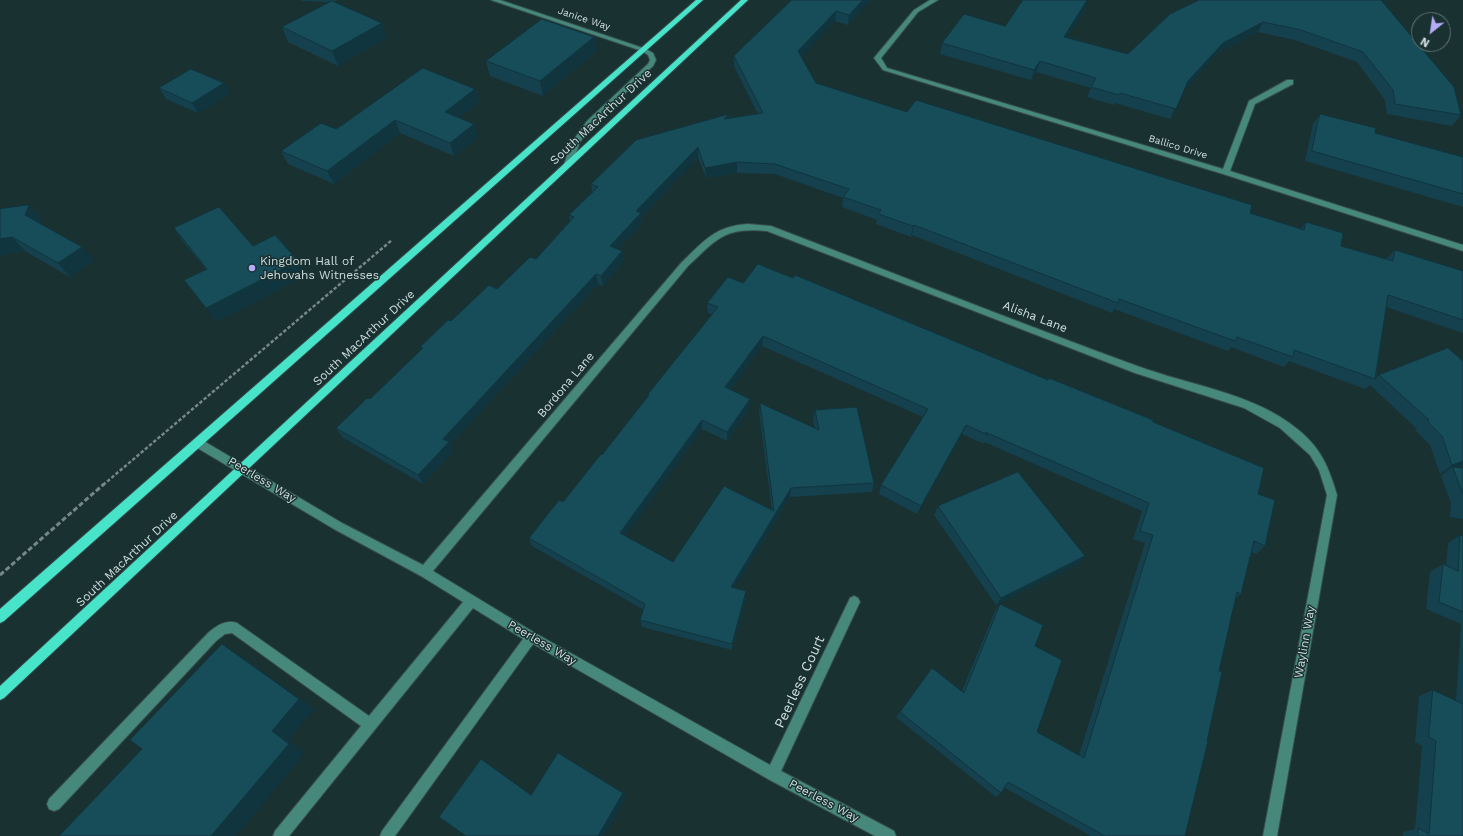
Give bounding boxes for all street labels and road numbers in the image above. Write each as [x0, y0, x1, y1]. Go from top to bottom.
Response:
street label: Janice Way [556, 5, 612, 33]
street label: South MacArthur Drive [547, 66, 655, 168]
street label: Ballico Drive [1147, 132, 1209, 162]
street label: South MacArthur Drive [310, 287, 418, 389]
street label: Alisha Lane [1001, 298, 1069, 336]
street label: Bordona Lane [534, 349, 598, 421]
street label: Peerless Way [225, 454, 299, 506]
street label: South MacArthur Drive [73, 508, 181, 610]
street label: Waylinn Way [1292, 605, 1318, 679]
street label: Peerless Way [505, 618, 579, 668]
street label: Peerless Court [771, 633, 829, 731]
street label: Peerless Way [787, 777, 861, 825]

